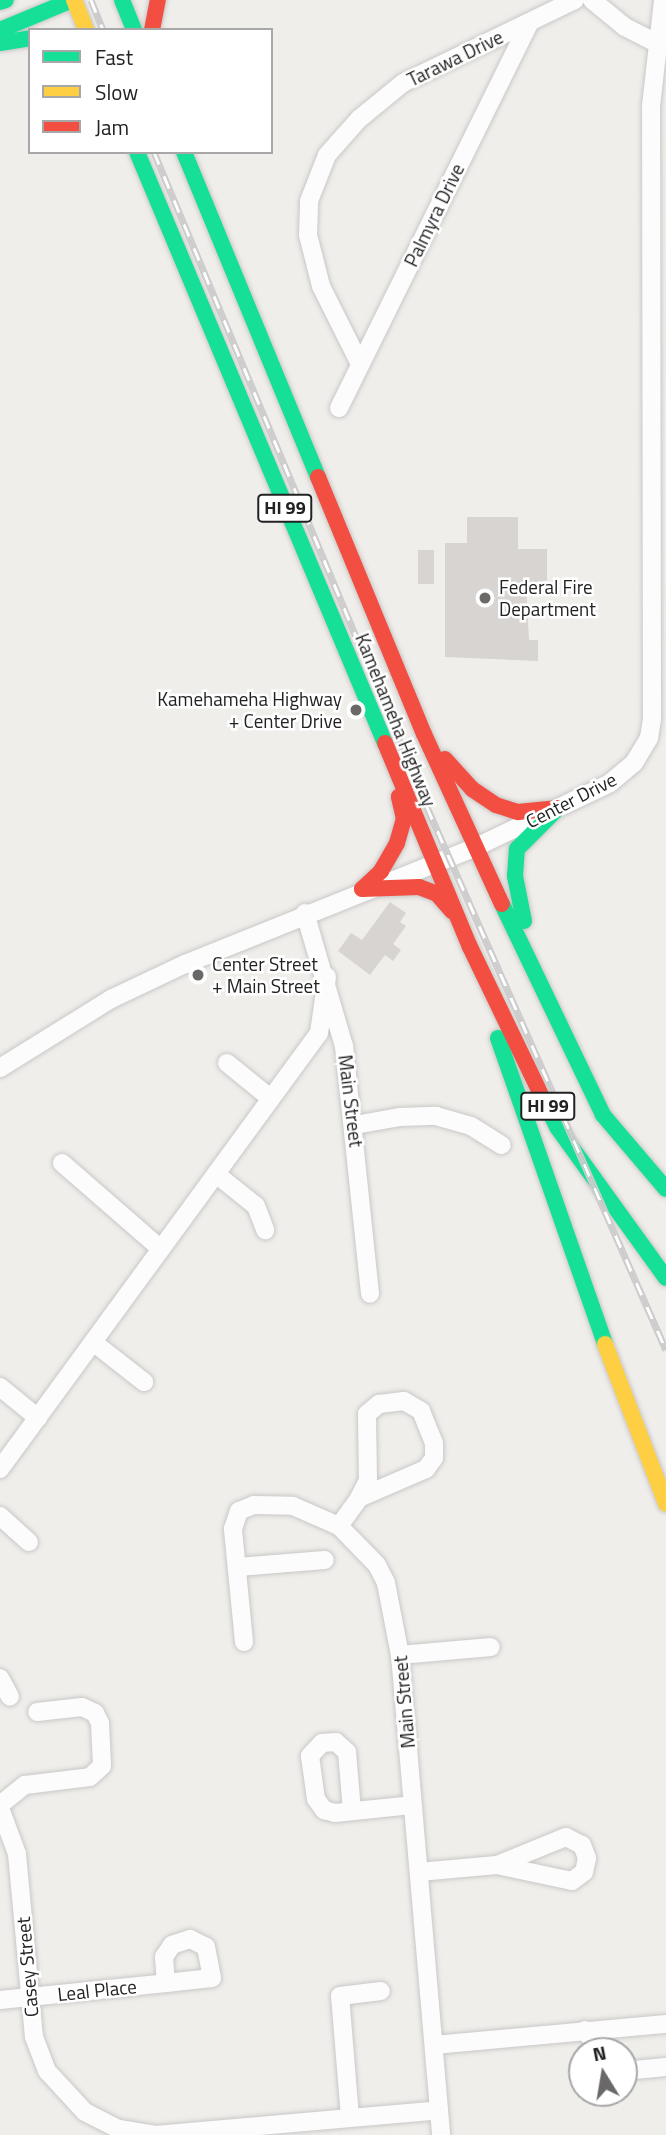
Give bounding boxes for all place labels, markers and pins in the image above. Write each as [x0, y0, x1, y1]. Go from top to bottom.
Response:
place label: Federal Fire Department [499, 576, 596, 620]
marker: Federal Fire Department [477, 590, 493, 606]
place label: Kamehameha Highway + Center Drive [157, 688, 342, 732]
marker: Kamehameha Highway + Center Drive [348, 702, 364, 718]
place label: Center Street + Main Street [212, 953, 320, 997]
marker: Center Street + Main Street [190, 967, 206, 983]

